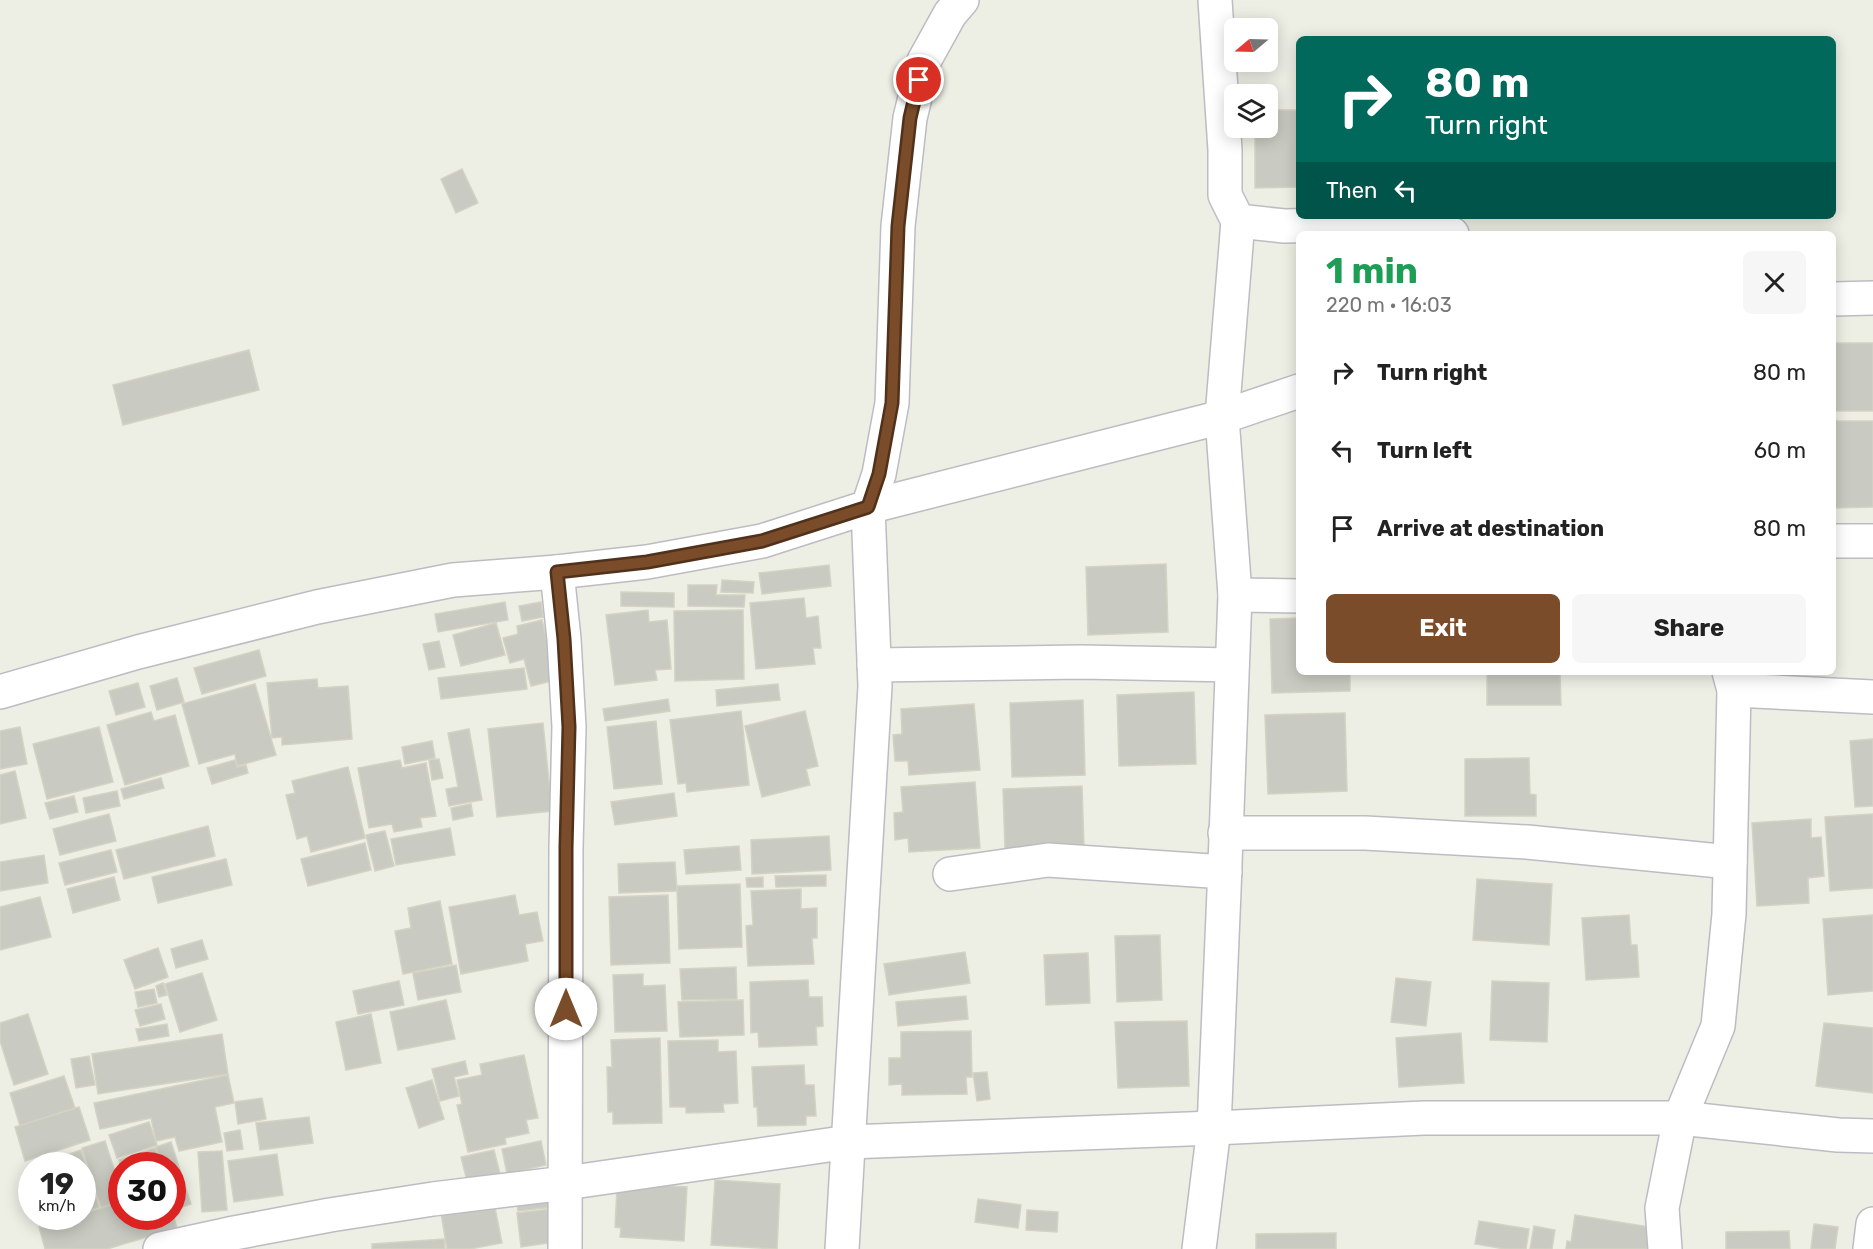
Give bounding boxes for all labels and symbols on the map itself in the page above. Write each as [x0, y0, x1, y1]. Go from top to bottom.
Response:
north arrow [1224, 18, 1278, 72]
pin [893, 54, 944, 105]
position arrow [534, 977, 598, 1041]
speed limit sign: 30 [108, 1152, 186, 1230]

